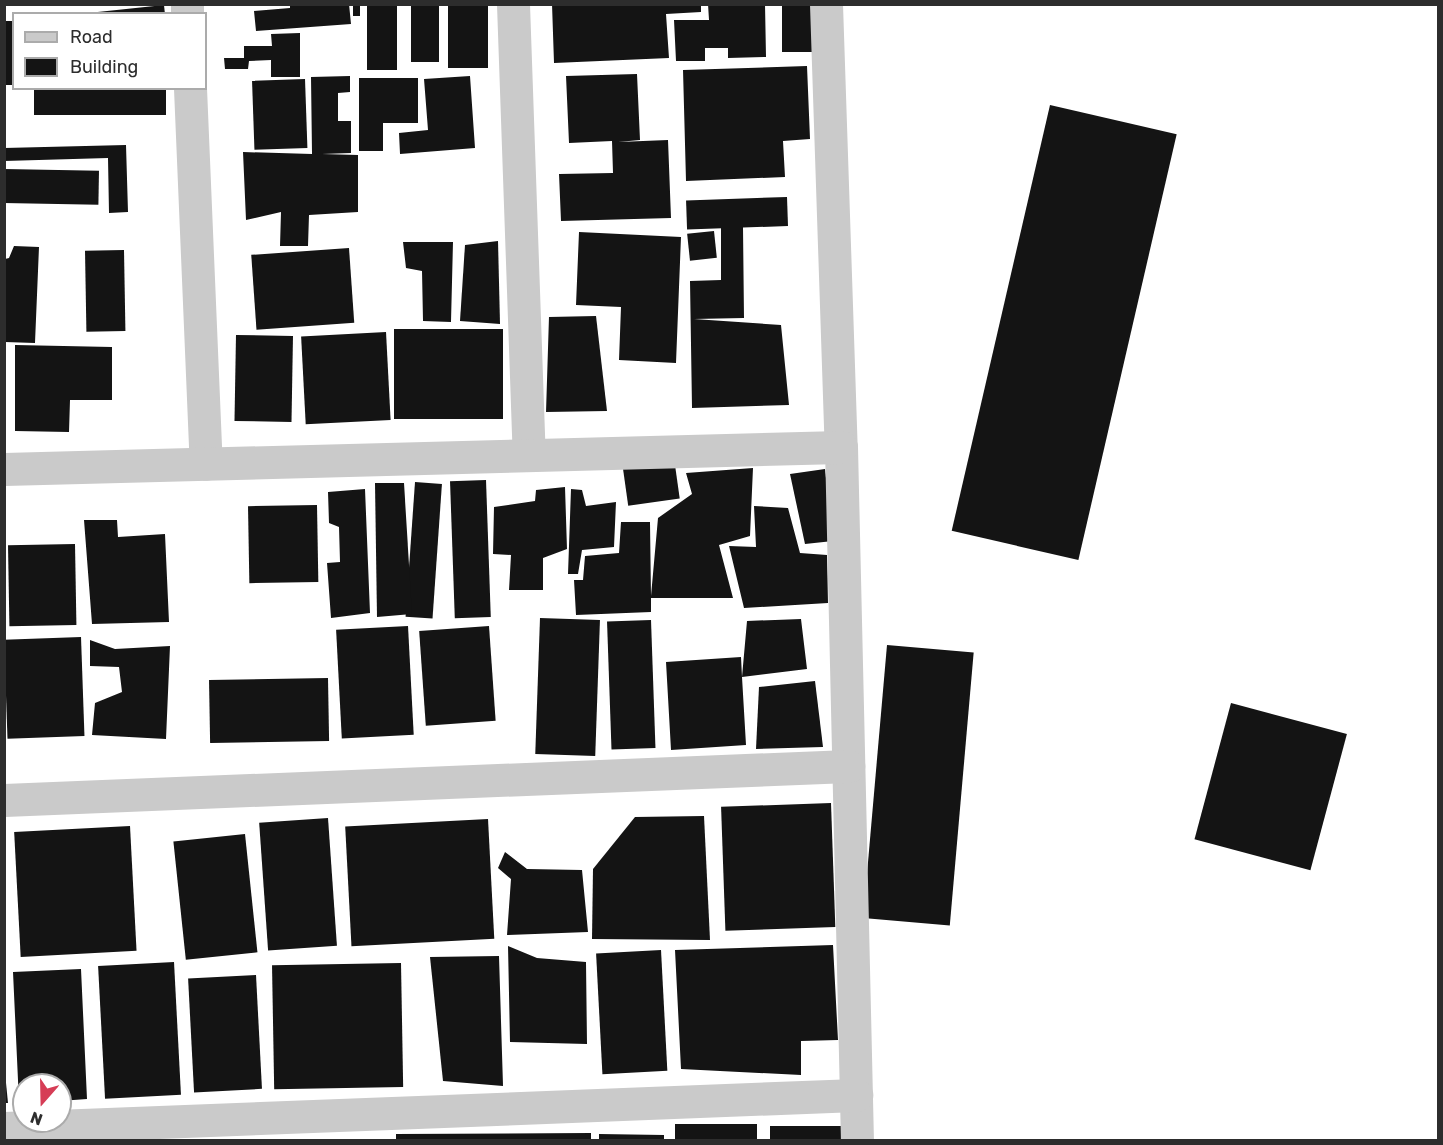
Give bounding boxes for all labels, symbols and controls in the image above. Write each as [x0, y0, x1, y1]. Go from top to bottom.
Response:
legend [12, 12, 207, 90]
text: Road [70, 26, 113, 48]
text: Building [70, 56, 138, 78]
north arrow [12, 1073, 72, 1133]
text: N [28, 1108, 45, 1129]

